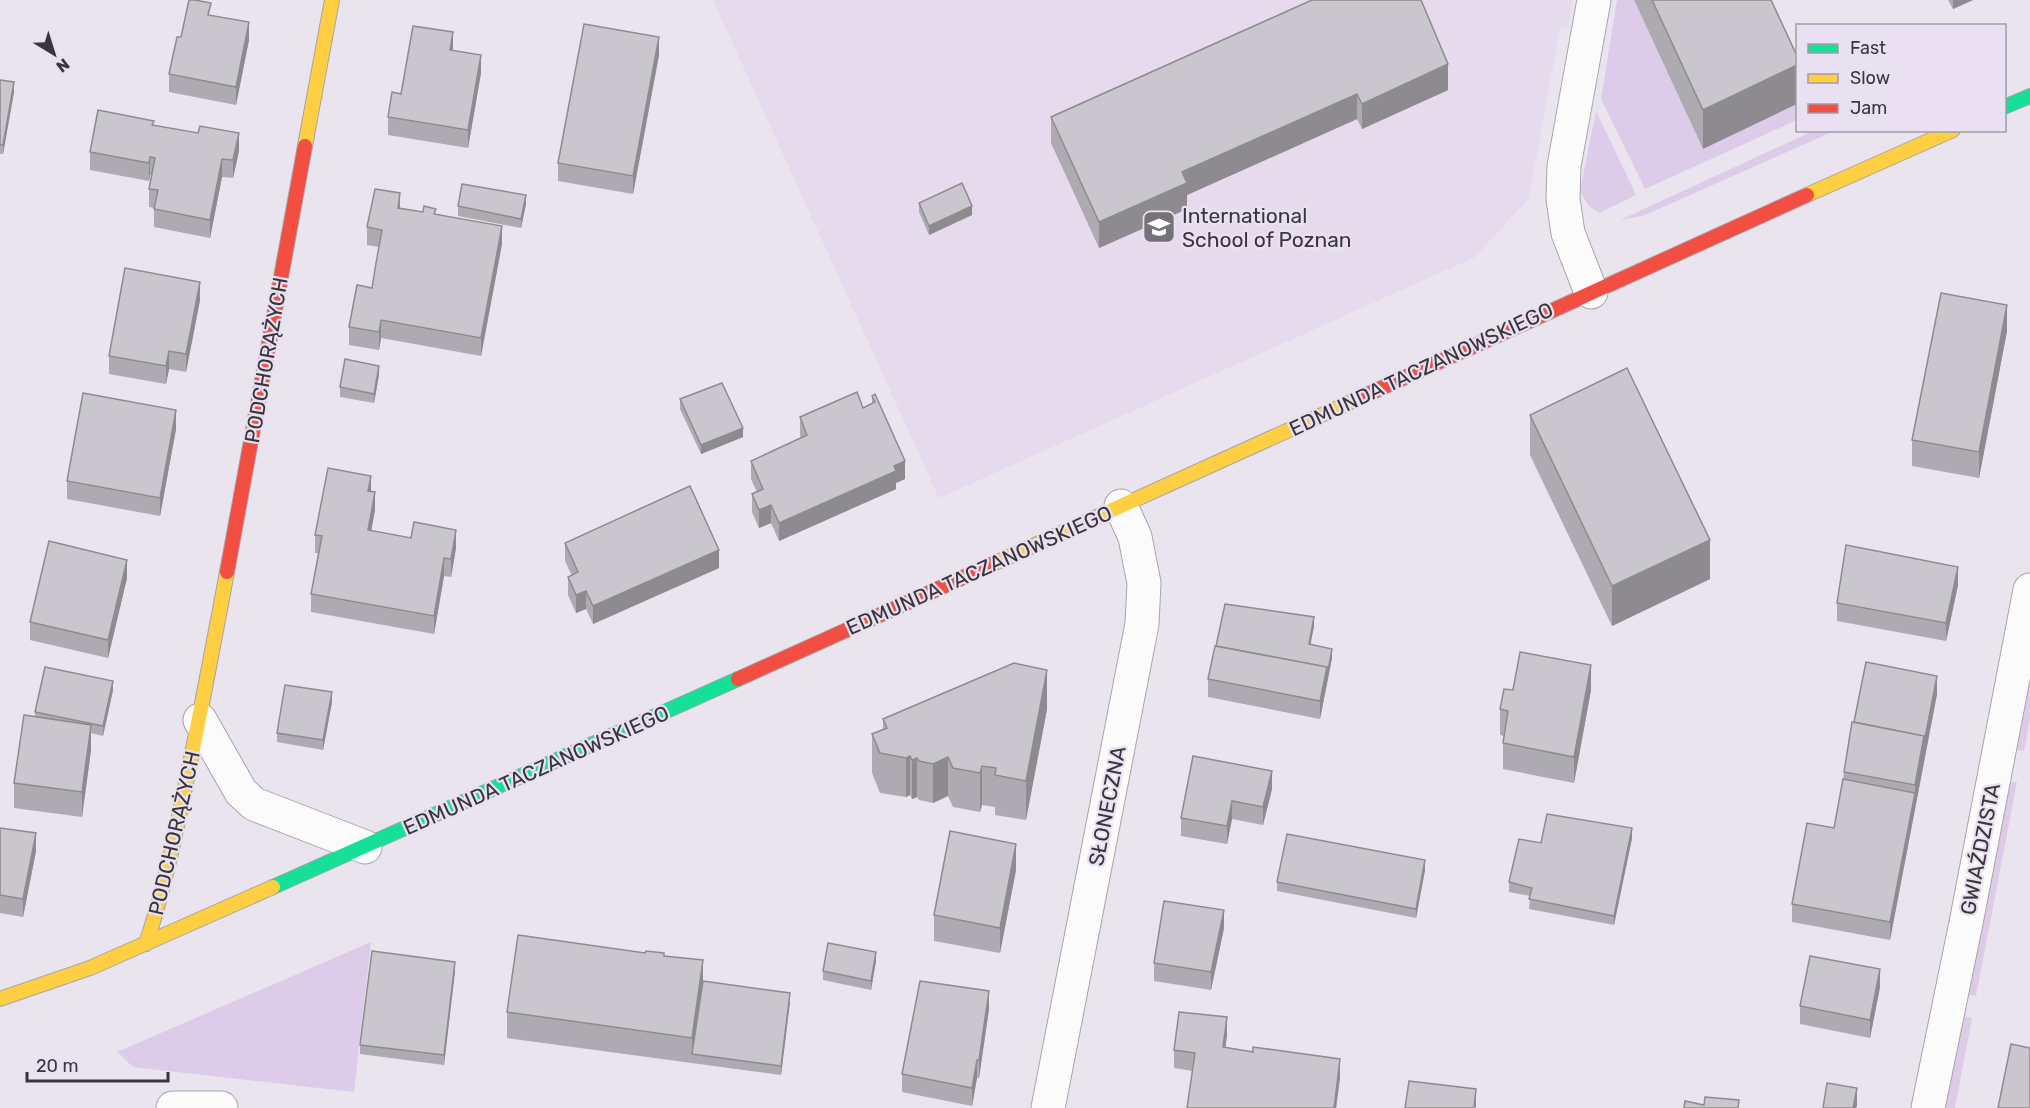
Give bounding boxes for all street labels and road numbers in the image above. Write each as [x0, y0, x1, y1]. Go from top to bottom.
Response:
street label: PODCHORĄŻYCH [239, 275, 293, 445]
street label: EDMUNDA TACZANOWSKIEGO [1285, 297, 1557, 441]
street label: EDMUNDA TACZANOWSKIEGO [842, 500, 1116, 640]
street label: EDMUNDA TACZANOWSKIEGO [399, 700, 673, 840]
street label: SŁONECZNA [1083, 744, 1131, 868]
street label: PODCHORĄŻYCH [143, 748, 205, 918]
street label: GWIAŹDZISTA [1955, 781, 2005, 917]

